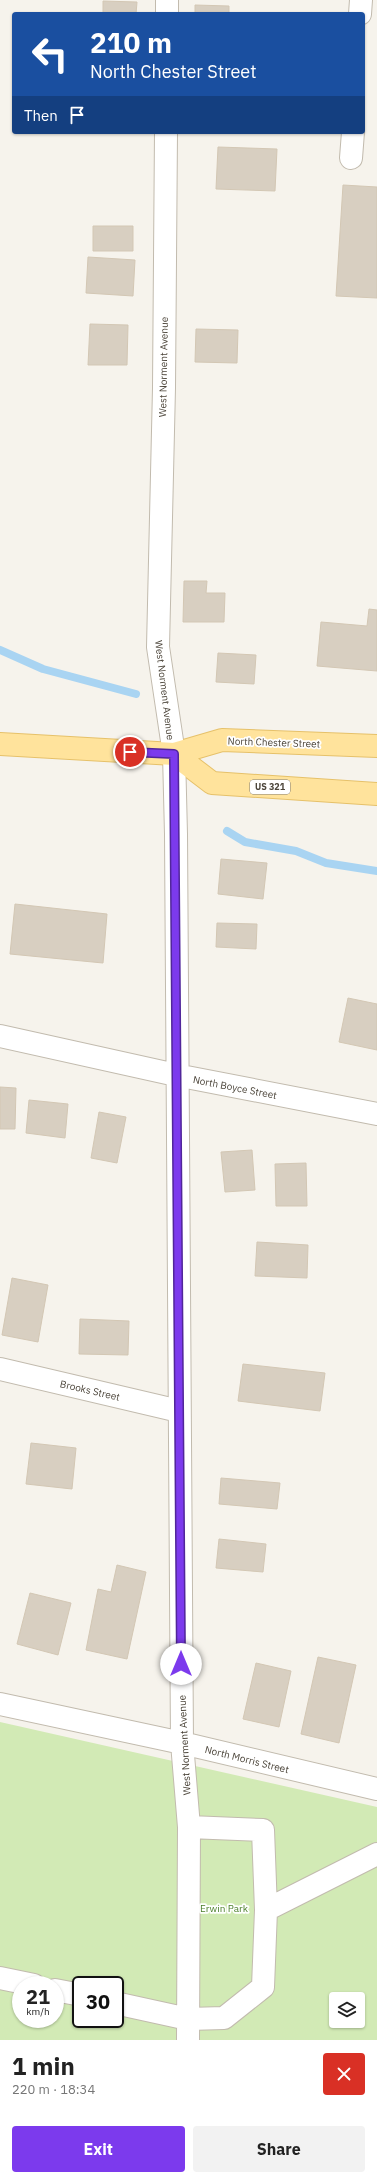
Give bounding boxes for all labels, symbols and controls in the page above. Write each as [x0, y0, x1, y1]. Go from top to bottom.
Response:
text: 210 m [90, 24, 172, 61]
icon: left [24, 28, 76, 80]
text: North Chester Street [90, 60, 257, 83]
icon: arrive [66, 104, 88, 126]
text: Then [24, 106, 58, 125]
street label: West Norment Avenue [156, 316, 171, 417]
street label: West Norment Avenue [152, 639, 177, 741]
street label: North Chester Street [228, 734, 321, 751]
pin [113, 735, 147, 769]
icon: arrive [119, 741, 141, 763]
road number: US 321 [250, 780, 290, 794]
street label: North Boyce Street [192, 1073, 278, 1102]
street label: Brooks Street [59, 1377, 122, 1404]
position arrow [160, 1643, 202, 1685]
street label: West Norment Avenue [175, 1694, 194, 1795]
street label: North Morris Street [204, 1743, 291, 1776]
park label: Erwin Park [200, 1902, 249, 1915]
speed limit sign: 30 [72, 1976, 124, 2028]
text: 21 [26, 1983, 50, 2010]
map controls [329, 1992, 365, 2028]
button: layers [329, 1992, 365, 2028]
text: km/h [26, 2005, 50, 2018]
text: 1 min [12, 2050, 75, 2082]
button: close [323, 2053, 365, 2095]
text: 220 m · 18:34 [12, 2081, 95, 2098]
button: Exit [12, 2126, 185, 2172]
button: Share [193, 2126, 365, 2172]

